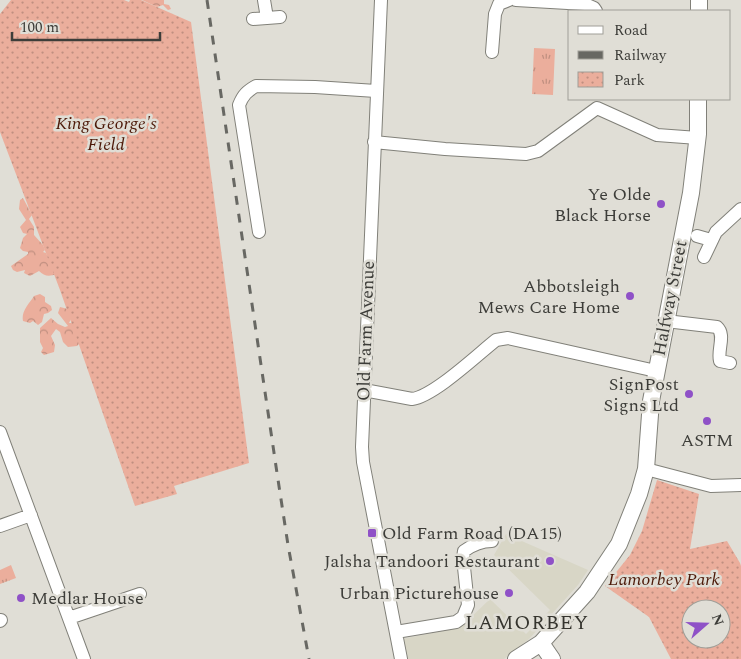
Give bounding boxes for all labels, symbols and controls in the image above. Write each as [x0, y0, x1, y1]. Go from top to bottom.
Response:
scale bar [12, 10, 160, 42]
legend [568, 10, 731, 100]
text: 100 m [20, 16, 59, 39]
text: Road [614, 19, 648, 42]
text: Railway [614, 44, 667, 67]
text: Park [614, 69, 645, 92]
park label: King George's Field [55, 110, 157, 158]
place label: Ye Olde Black Horse [554, 181, 651, 229]
marker: Ye Olde Black Horse [655, 198, 667, 210]
street label: Halfway Street [646, 238, 694, 358]
street label: Old Farm Avenue [350, 260, 382, 402]
place label: Abbotsleigh Mews Care Home [477, 273, 620, 321]
marker: Abbotsleigh Mews Care Home [624, 290, 636, 302]
place label: SignPost Signs Ltd [604, 371, 679, 419]
marker: SignPost Signs Ltd [683, 388, 695, 400]
marker: ASTM [701, 415, 713, 427]
place label: ASTM [681, 427, 733, 454]
place label: Old Farm Road (DA15) [382, 520, 562, 547]
marker: Old Farm Road (DA15) [366, 527, 378, 539]
place label: Jalsha Tandoori Restaurant [324, 548, 540, 575]
marker: Jalsha Tandoori Restaurant [544, 555, 556, 567]
park label: Lamorbey Park [608, 566, 721, 593]
place label: Urban Picturehouse [339, 580, 499, 607]
place label: Medlar House [31, 585, 144, 612]
marker: Urban Picturehouse [503, 587, 515, 599]
marker: Medlar House [15, 592, 27, 604]
north arrow [681, 599, 731, 649]
district label: LAMORBEY [465, 608, 589, 638]
text: N [706, 611, 730, 629]

